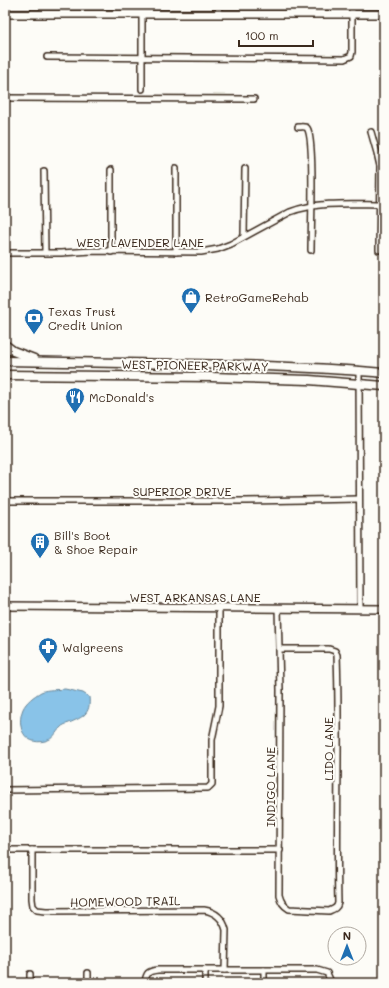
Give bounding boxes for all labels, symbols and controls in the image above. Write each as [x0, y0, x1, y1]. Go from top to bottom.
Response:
scale bar [239, 22, 313, 48]
text: 100 m [245, 27, 279, 43]
street label: WEST LAVENDER LANE [76, 234, 204, 250]
shop icon: RetroGameRehab [180, 286, 202, 314]
place label: RetroGameRehab [205, 289, 309, 305]
place label: Texas Trust Credit Union [48, 303, 123, 333]
bank icon: Texas Trust Credit Union [23, 307, 45, 335]
street label: WEST PIONEER PARKWAY [121, 356, 269, 374]
restaurant icon: McDonald's [64, 386, 86, 414]
place label: McDonald's [89, 389, 154, 405]
street label: SUPERIOR DRIVE [133, 483, 231, 499]
place label: Bill's Boot & Shoe Repair [54, 527, 138, 557]
building icon: Bill's Boot & Shoe Repair [29, 531, 51, 559]
street label: WEST ARKANSAS LANE [129, 589, 261, 605]
pharmacy icon: Walgreens [37, 636, 59, 664]
place label: Walgreens [62, 639, 124, 655]
street label: LIDO LANE [320, 717, 336, 781]
street label: INDIGO LANE [262, 747, 278, 827]
street label: HOMEWOOD TRAIL [70, 892, 181, 910]
north arrow [327, 926, 367, 966]
text: N [343, 928, 351, 943]

